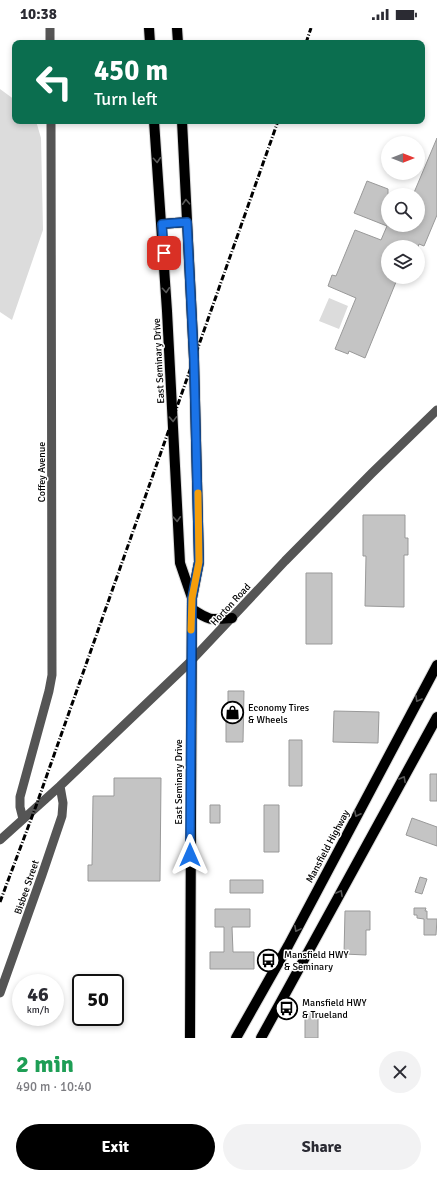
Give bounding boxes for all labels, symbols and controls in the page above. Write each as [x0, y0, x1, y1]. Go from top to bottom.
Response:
text: 10:38 [20, 5, 57, 23]
text: 450 m [94, 54, 168, 88]
icon: left [28, 56, 80, 108]
text: Turn left [94, 88, 157, 110]
north arrow [381, 136, 425, 180]
map controls [381, 136, 425, 284]
one-way arrow [153, 157, 162, 163]
button: search [381, 188, 425, 232]
one-way arrow [181, 199, 190, 205]
pin [147, 236, 181, 270]
button: layers [381, 240, 425, 284]
icon: arrive [153, 242, 175, 264]
one-way arrow [162, 287, 171, 293]
street label: East Seminary Drive [151, 318, 167, 404]
one-way arrow [169, 416, 177, 422]
street label: Coffey Avenue [36, 442, 48, 502]
one-way arrow [173, 516, 182, 522]
street label: Horton Road [208, 581, 253, 628]
one-way arrow [416, 695, 423, 703]
shop icon: Economy Tires & Wheels [220, 700, 246, 726]
place label: Economy Tires & Wheels [248, 702, 310, 726]
street label: East Seminary Drive [173, 739, 185, 825]
one-way arrow [398, 776, 405, 784]
street label: Mansfield Highway [304, 808, 352, 885]
one-way arrow [355, 810, 362, 817]
position arrow [169, 834, 211, 876]
street label: Bisbee Street [12, 858, 42, 916]
one-way arrow [335, 890, 343, 898]
one-way arrow [294, 925, 301, 932]
bus stop icon: Mansfield HWY & Seminary [255, 947, 281, 973]
place label: Mansfield HWY & Seminary [284, 949, 348, 973]
speed limit sign: 50 [72, 974, 124, 1026]
text: 46 [27, 982, 49, 1007]
bus stop icon: Mansfield HWY & Trueland [273, 995, 299, 1021]
place label: Mansfield HWY & Trueland [302, 997, 366, 1021]
text: km/h [27, 1004, 49, 1016]
text: 2 min [16, 1049, 74, 1079]
button: close [379, 1051, 421, 1093]
text: 490 m · 10:40 [16, 1079, 92, 1095]
button: Exit [16, 1124, 215, 1170]
button: Share [223, 1124, 421, 1170]

